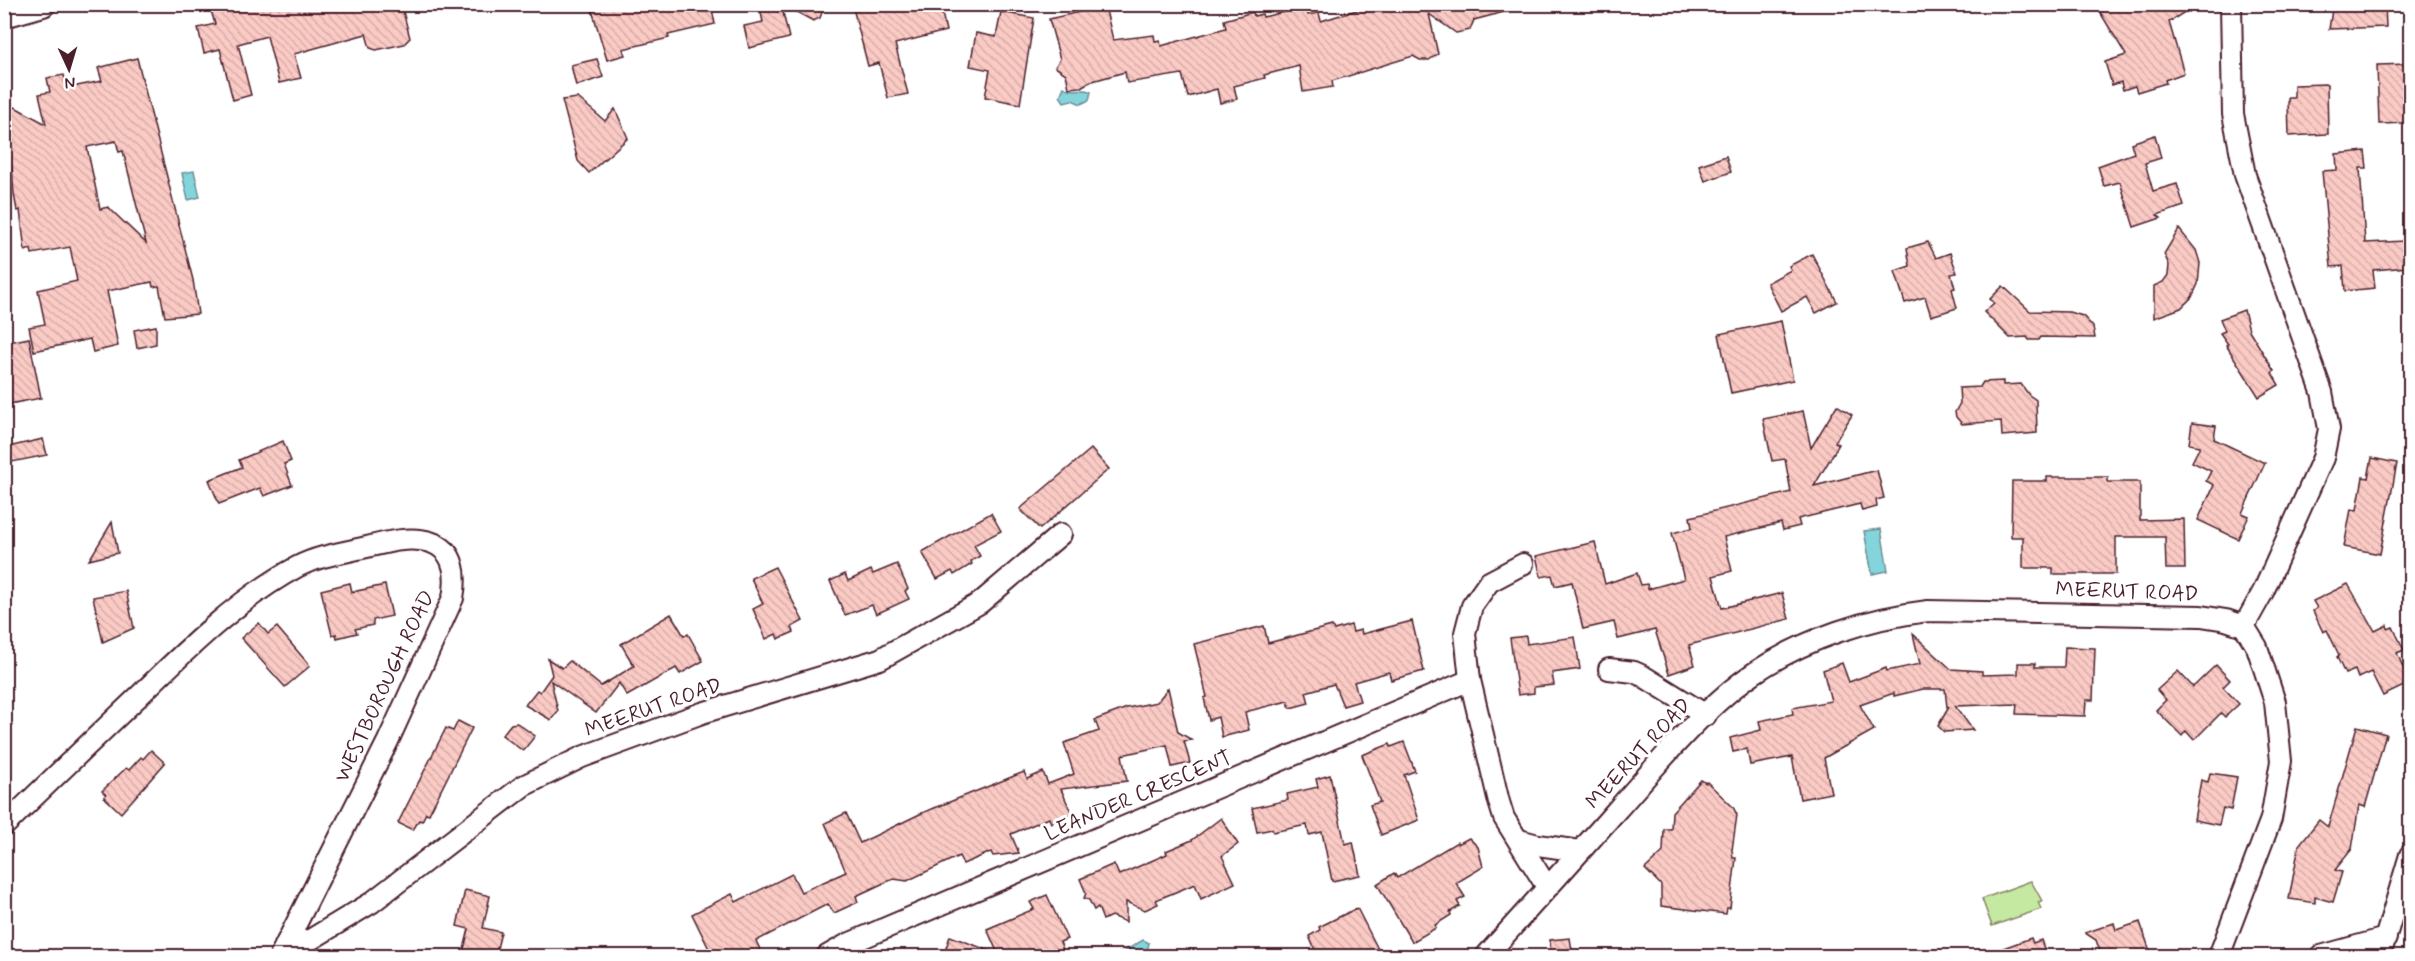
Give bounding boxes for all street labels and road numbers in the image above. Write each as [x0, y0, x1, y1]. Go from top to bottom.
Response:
street label: MEERUT ROAD [2055, 576, 2199, 608]
street label: WESTBOROUGH ROAD [328, 586, 442, 787]
street label: MEERUT ROAD [581, 671, 726, 744]
street label: MEERUT ROAD [1580, 692, 1698, 816]
street label: LEANDER CRESCENT [1041, 744, 1236, 848]

